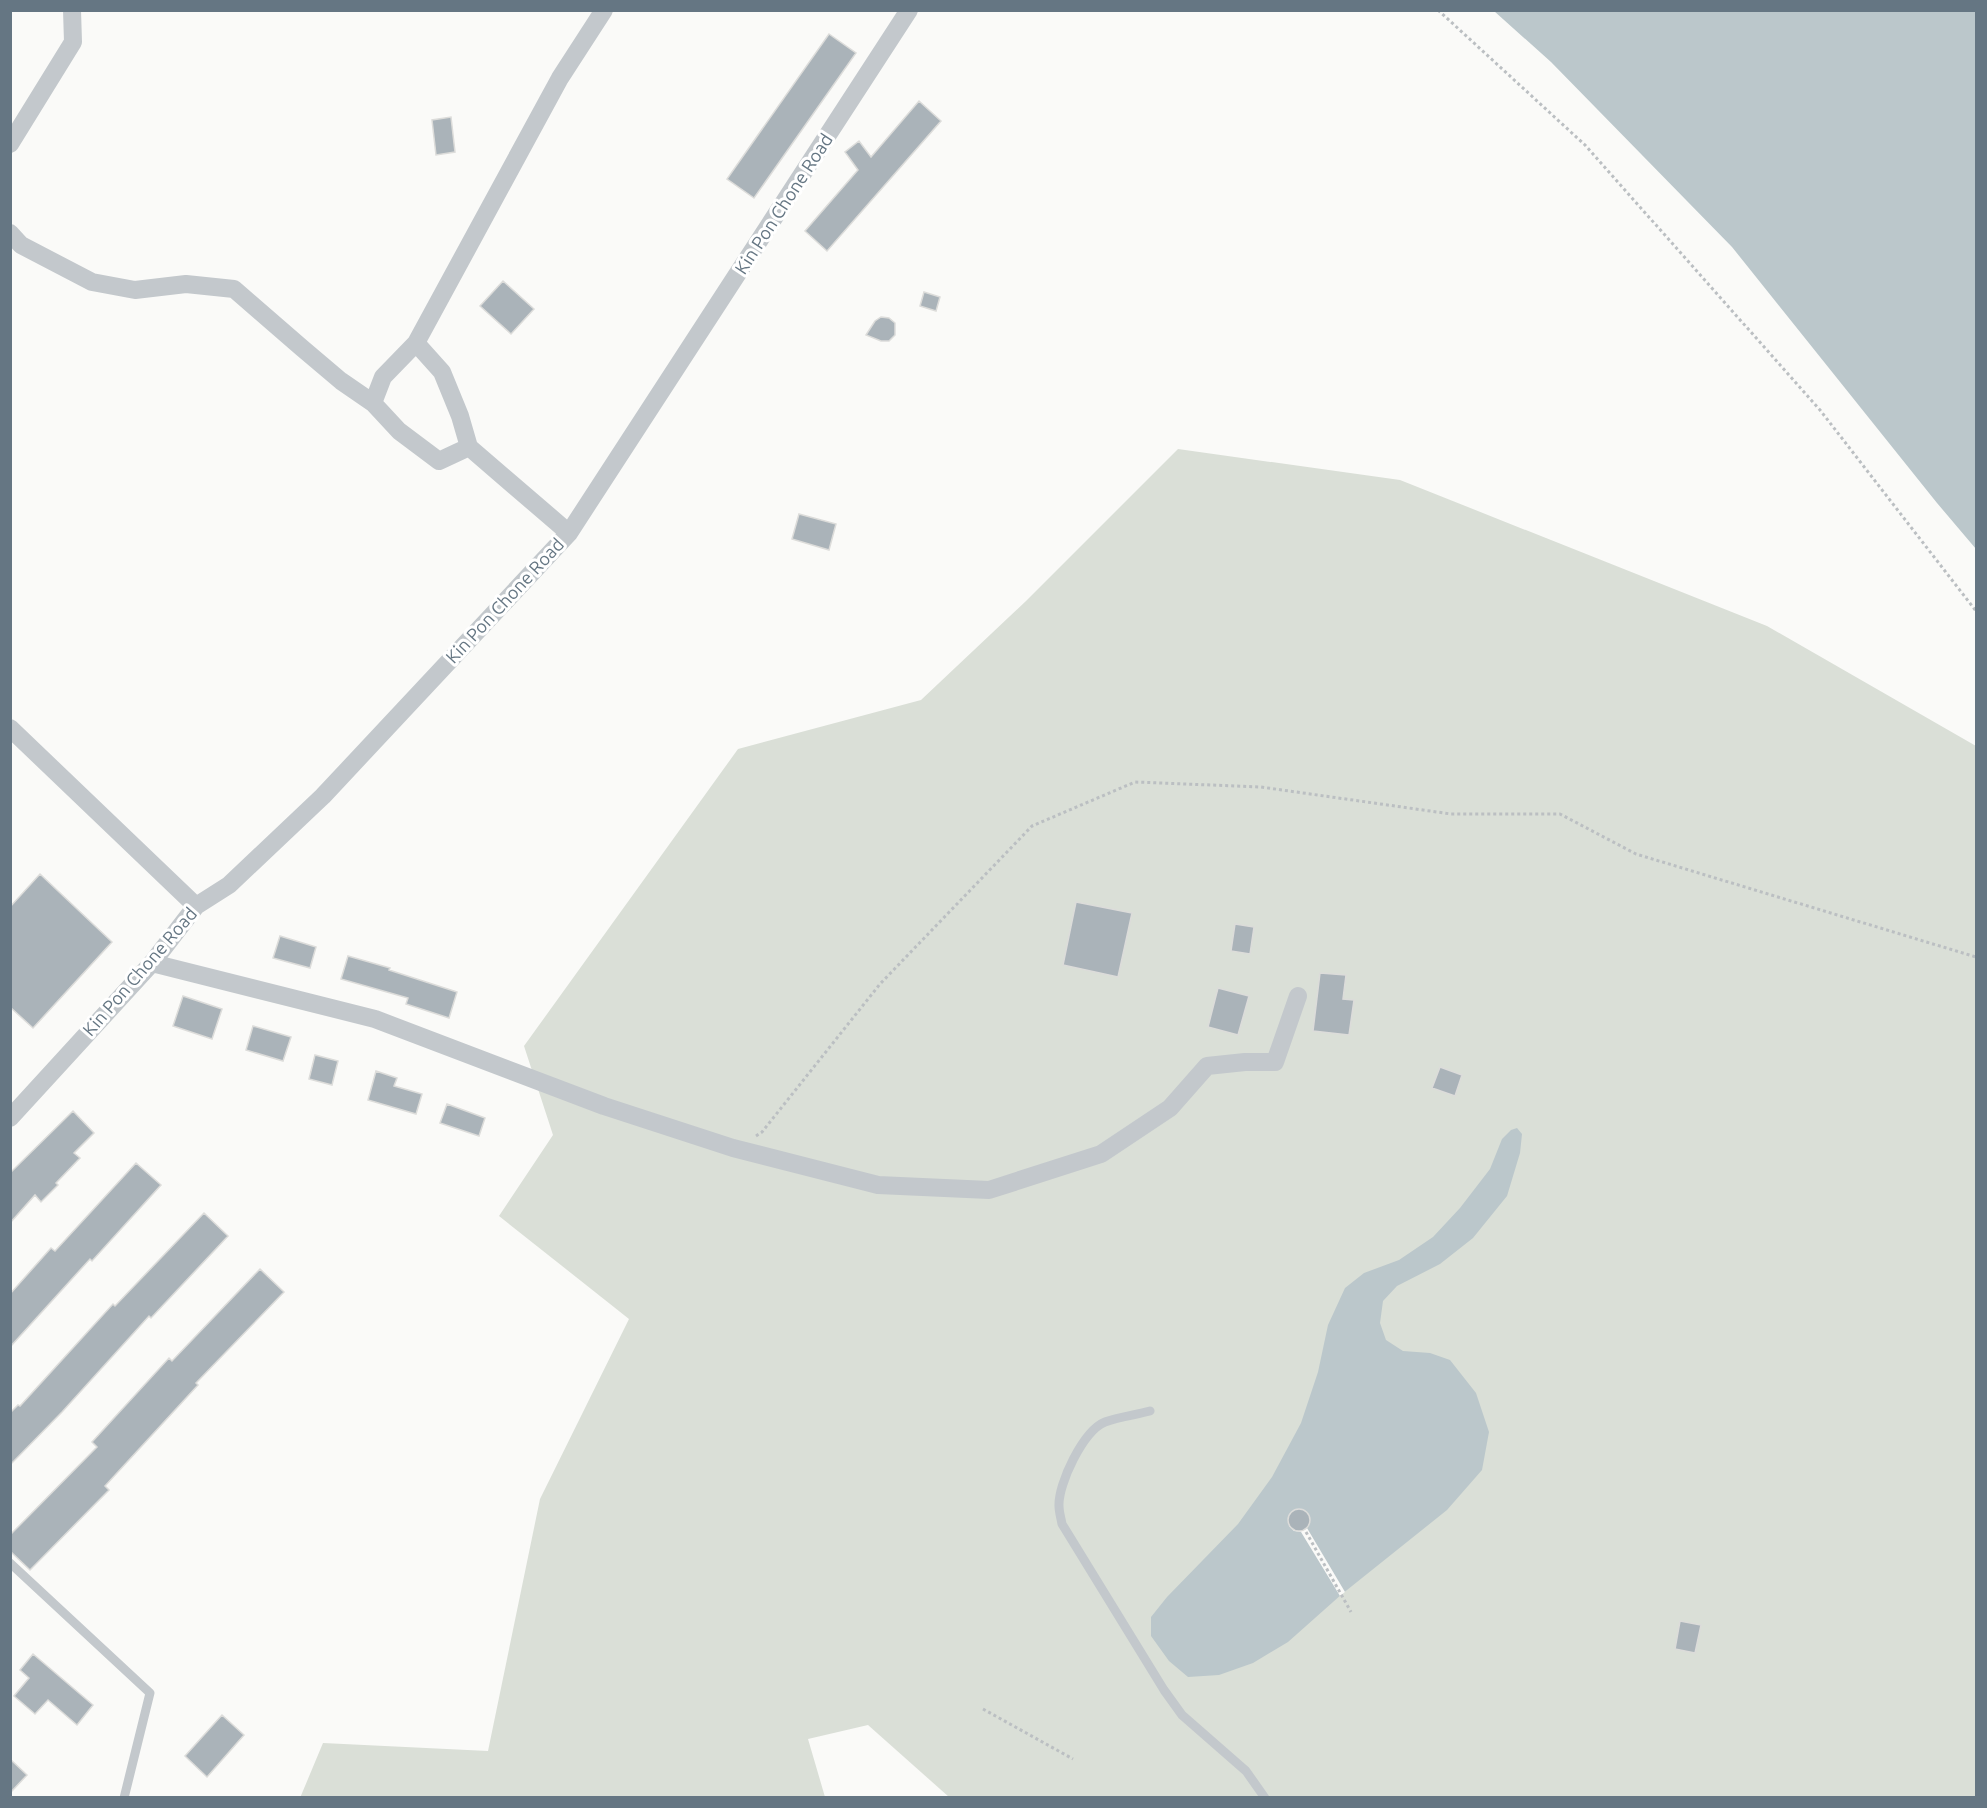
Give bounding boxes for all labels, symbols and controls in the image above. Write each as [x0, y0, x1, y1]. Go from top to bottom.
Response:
street label: Kin Pon Chone Road [730, 130, 836, 277]
street label: Kin Pon Chone Road [441, 534, 567, 667]
street label: Kin Pon Chone Road [78, 903, 200, 1040]

